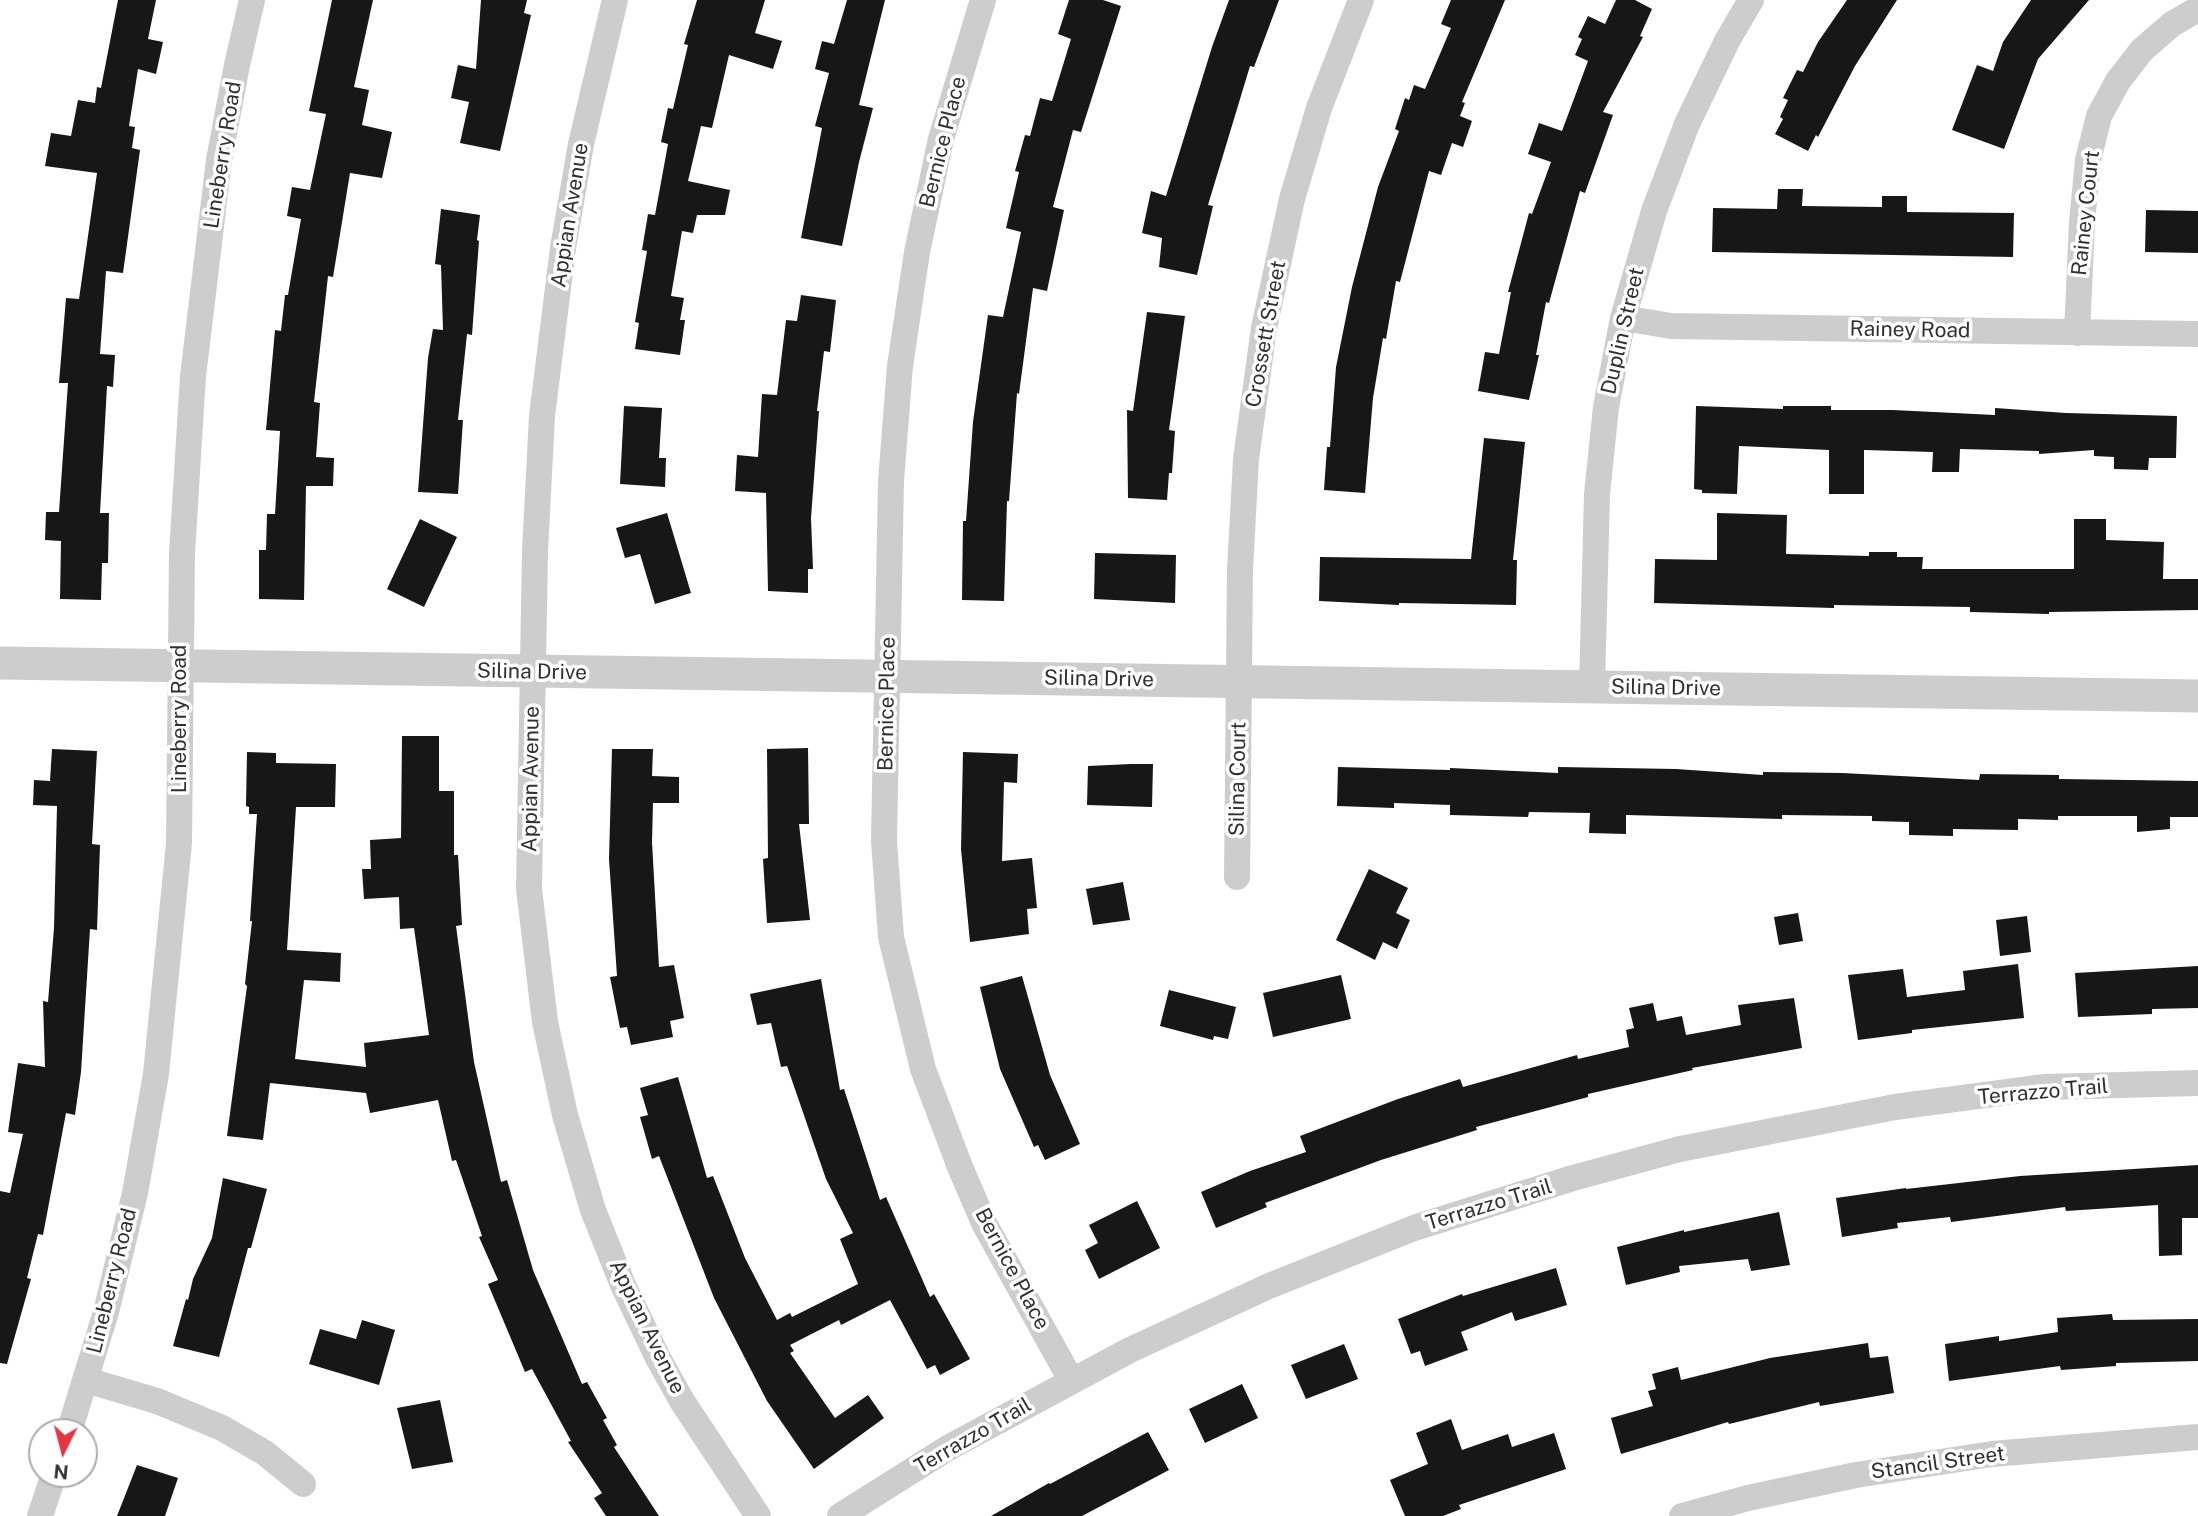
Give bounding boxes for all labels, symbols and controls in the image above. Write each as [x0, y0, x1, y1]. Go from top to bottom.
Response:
street label: Bernice Place [915, 74, 971, 210]
street label: Lineberry Road [199, 80, 247, 230]
street label: Appian Avenue [546, 141, 594, 289]
street label: Rainey Court [2067, 149, 2105, 277]
street label: Crossett Street [1241, 259, 1291, 409]
street label: Duplin Street [1596, 265, 1650, 397]
street label: Rainey Road [1849, 316, 1971, 344]
street label: Bernice Place [873, 637, 901, 771]
street label: Lineberry Road [167, 645, 193, 793]
street label: Silina Drive [477, 658, 587, 686]
street label: Silina Drive [1044, 665, 1154, 693]
street label: Silina Drive [1611, 674, 1721, 702]
street label: Appian Avenue [517, 706, 545, 852]
street label: Silina Court [1224, 722, 1252, 836]
street label: Terrazzo Trail [1977, 1074, 2109, 1110]
street label: Terrazzo Trail [1423, 1174, 1555, 1236]
street label: Bernice Place [969, 1204, 1055, 1334]
street label: Lineberry Road [82, 1206, 142, 1356]
street label: Appian Avenue [604, 1256, 690, 1398]
street label: Terrazzo Trail [910, 1392, 1036, 1480]
north arrow [28, 1418, 98, 1488]
street label: Stancil Street [1869, 1441, 2007, 1485]
text: N [52, 1460, 70, 1484]

